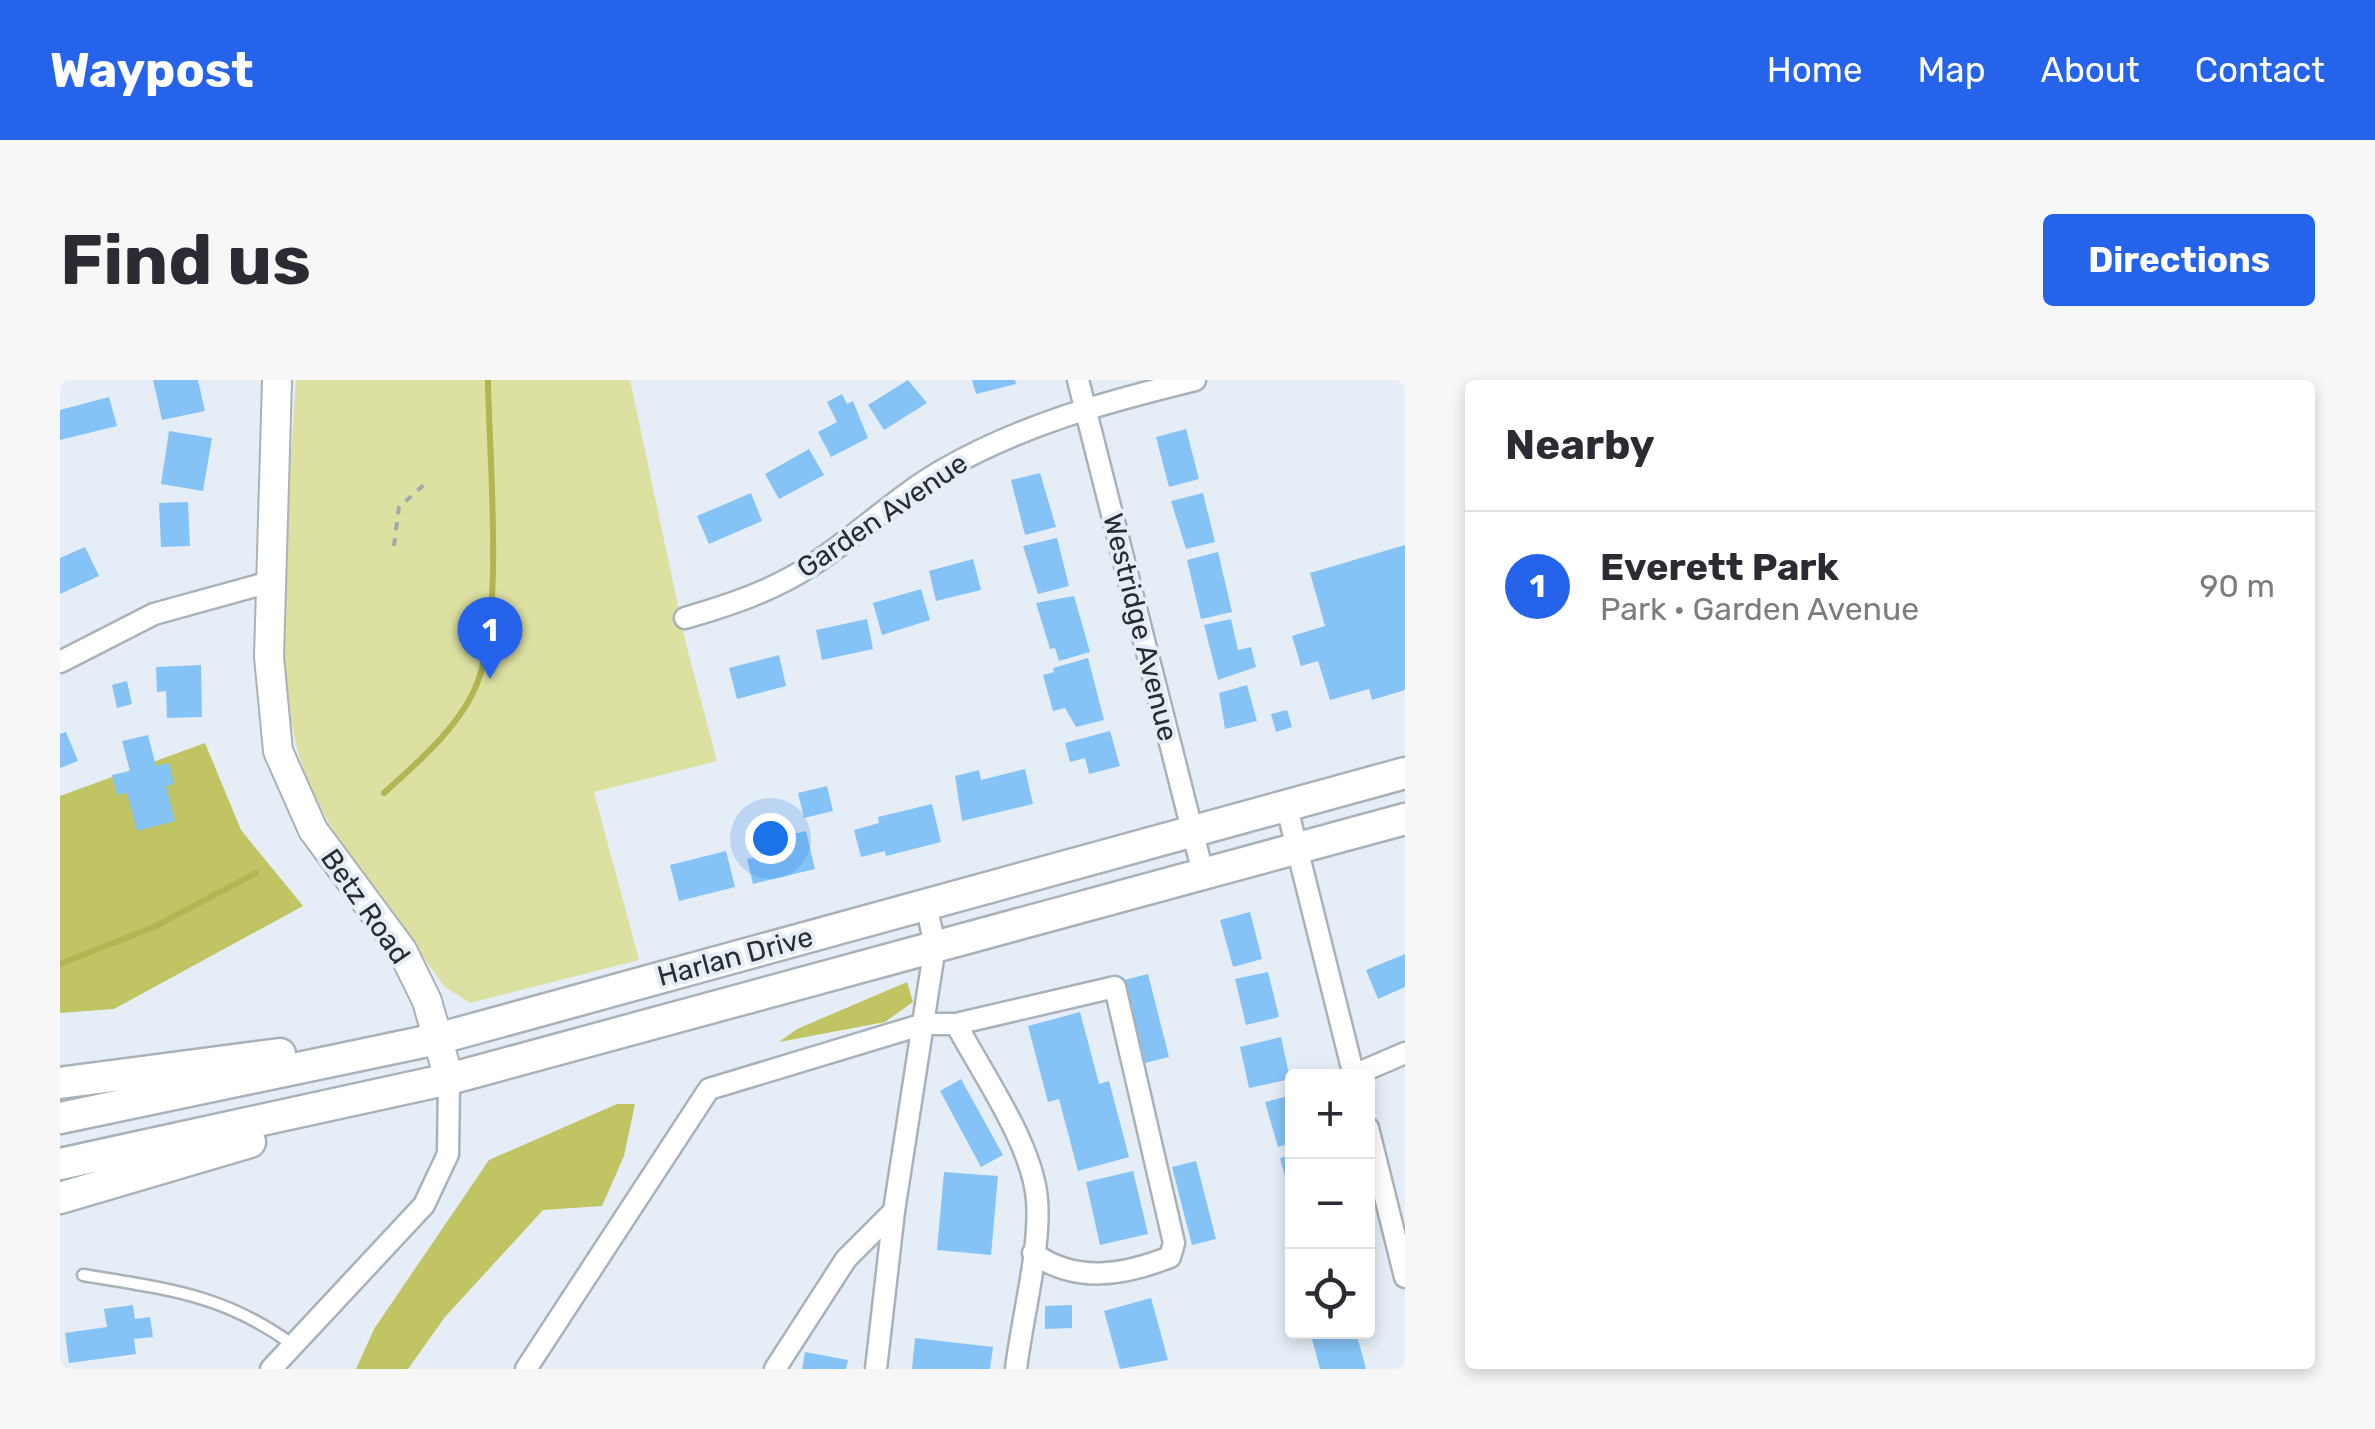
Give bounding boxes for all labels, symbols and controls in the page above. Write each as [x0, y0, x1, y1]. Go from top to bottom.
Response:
text: Waypost [50, 42, 254, 99]
text: Home [1767, 49, 1863, 91]
text: Map [1918, 49, 1986, 91]
text: About [2041, 49, 2140, 91]
text: Contact [2195, 49, 2325, 91]
button: Directions [2043, 214, 2315, 306]
text: Find us [60, 219, 311, 302]
text: Nearby [1505, 420, 1655, 470]
street label: Garden Avenue [791, 446, 974, 585]
street label: Westridge Avenue [1096, 510, 1185, 744]
text: Everett Park [1600, 544, 1839, 590]
text: 1 [1530, 567, 1545, 605]
text: 90 m [2199, 567, 2275, 605]
text: Park · Garden Avenue [1600, 590, 1919, 628]
pin: 1 [458, 596, 522, 679]
your location [745, 813, 796, 864]
street label: Betz Road [314, 842, 417, 970]
street label: Harlan Drive [654, 920, 816, 993]
map controls [1285, 1069, 1375, 1339]
button: + [1285, 1069, 1375, 1159]
button: − [1285, 1159, 1375, 1249]
button: locate [1285, 1249, 1375, 1339]

